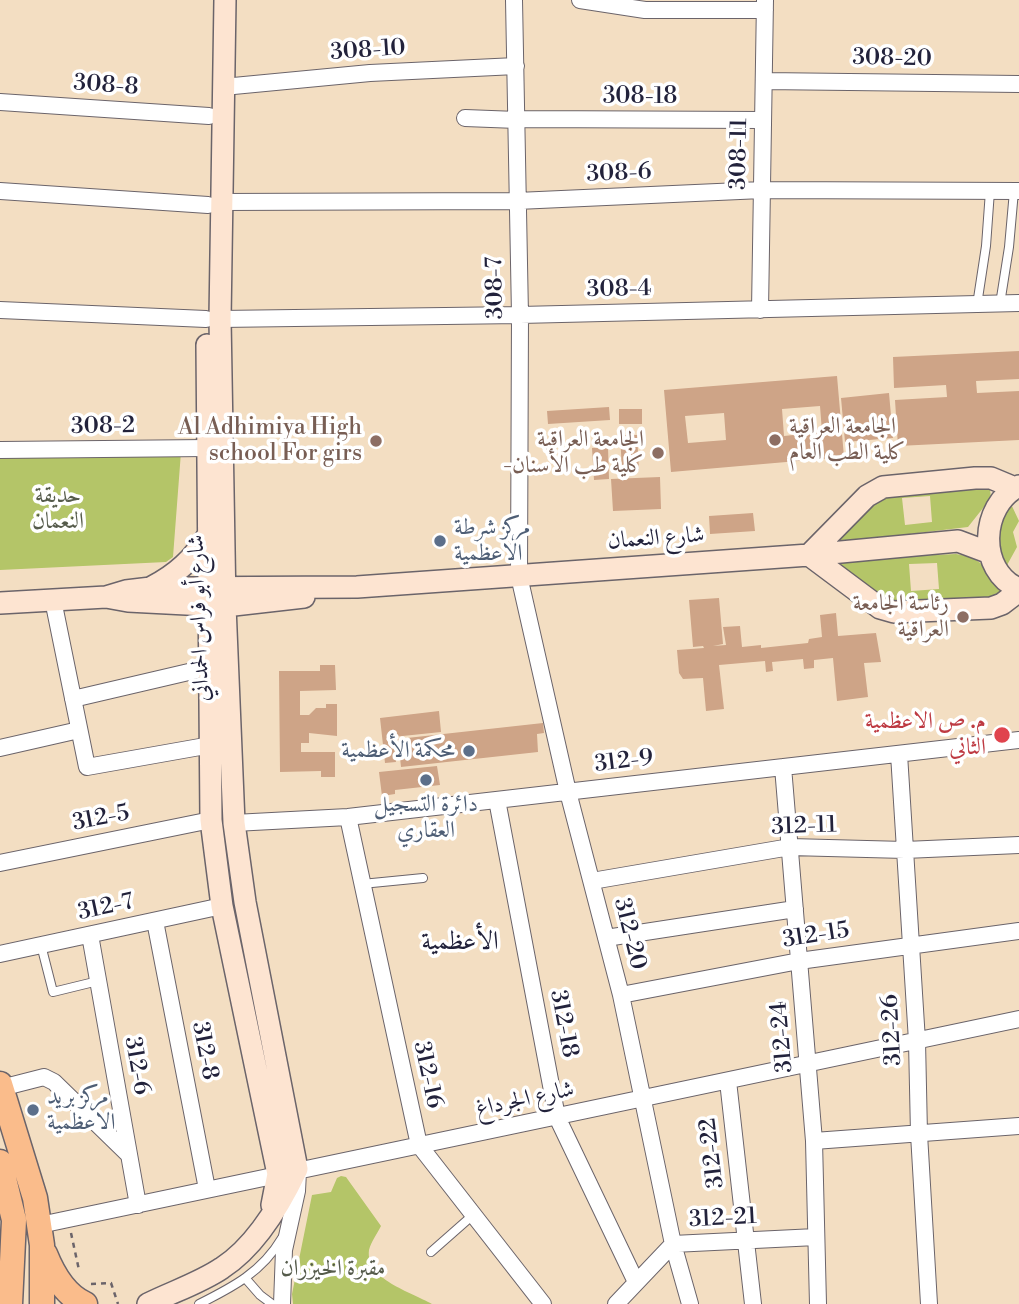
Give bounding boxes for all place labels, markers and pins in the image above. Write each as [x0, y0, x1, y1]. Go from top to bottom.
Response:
place label: الجامعة العراقية كلية الطب العام [789, 413, 906, 467]
place label: Al Adhimiya High school For girs [178, 414, 362, 468]
place label: الجامعة العراقية -كلية طب الأسنان [503, 426, 644, 480]
marker: الجامعة العراقية كلية الطب العام [767, 432, 783, 448]
marker: Al Adhimiya High school For girs [368, 433, 384, 449]
marker: الجامعة العراقية -كلية طب الأسنان [650, 445, 666, 461]
place label: مركز شرطة الاعظمية [454, 514, 530, 568]
marker: مركز شرطة الاعظمية [432, 533, 448, 549]
place label: رئاسة الجامعة العراقية [853, 590, 949, 644]
marker: رئاسة الجامعة العراقية [955, 609, 971, 625]
place label: م. ص الاعظمية الثاني [865, 708, 986, 762]
marker: م. ص الاعظمية الثاني [992, 725, 1012, 745]
place label: محكمة الأعظمية [341, 737, 455, 765]
marker: محكمة الأعظمية [461, 743, 477, 759]
marker: دائرة التسجيل العقاري [418, 772, 434, 788]
place label: دائرة التسجيل العقاري [374, 791, 478, 845]
place label: مركز بريد الاعظمية [47, 1083, 115, 1137]
marker: مركز بريد الاعظمية [25, 1102, 41, 1118]

